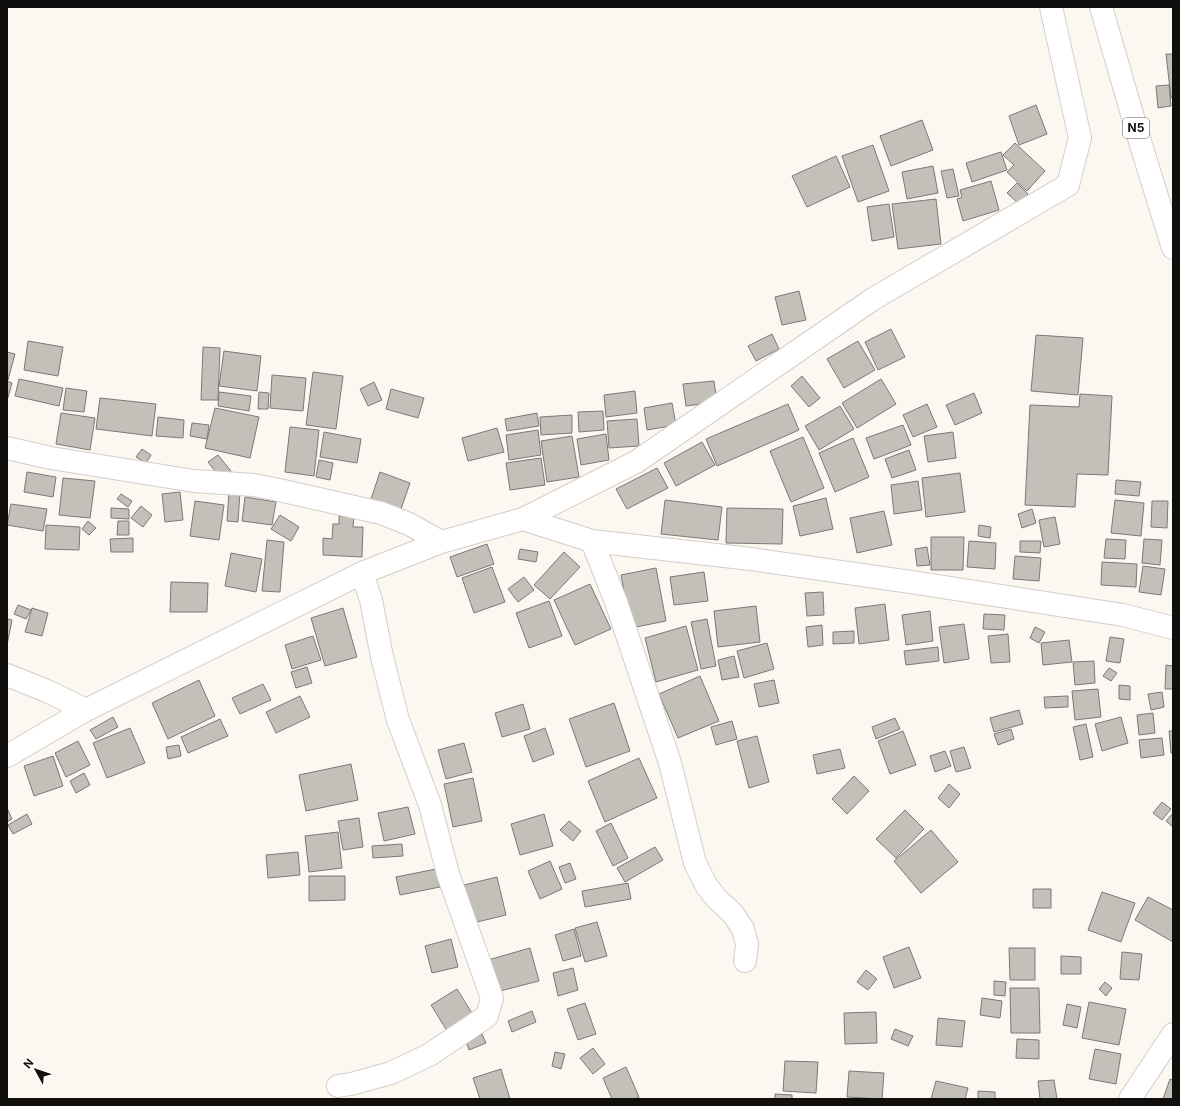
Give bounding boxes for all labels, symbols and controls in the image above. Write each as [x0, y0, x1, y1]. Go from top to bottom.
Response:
road number: N5 [1123, 118, 1149, 138]
north arrow [16, 1050, 56, 1090]
text: N [20, 1056, 36, 1071]

